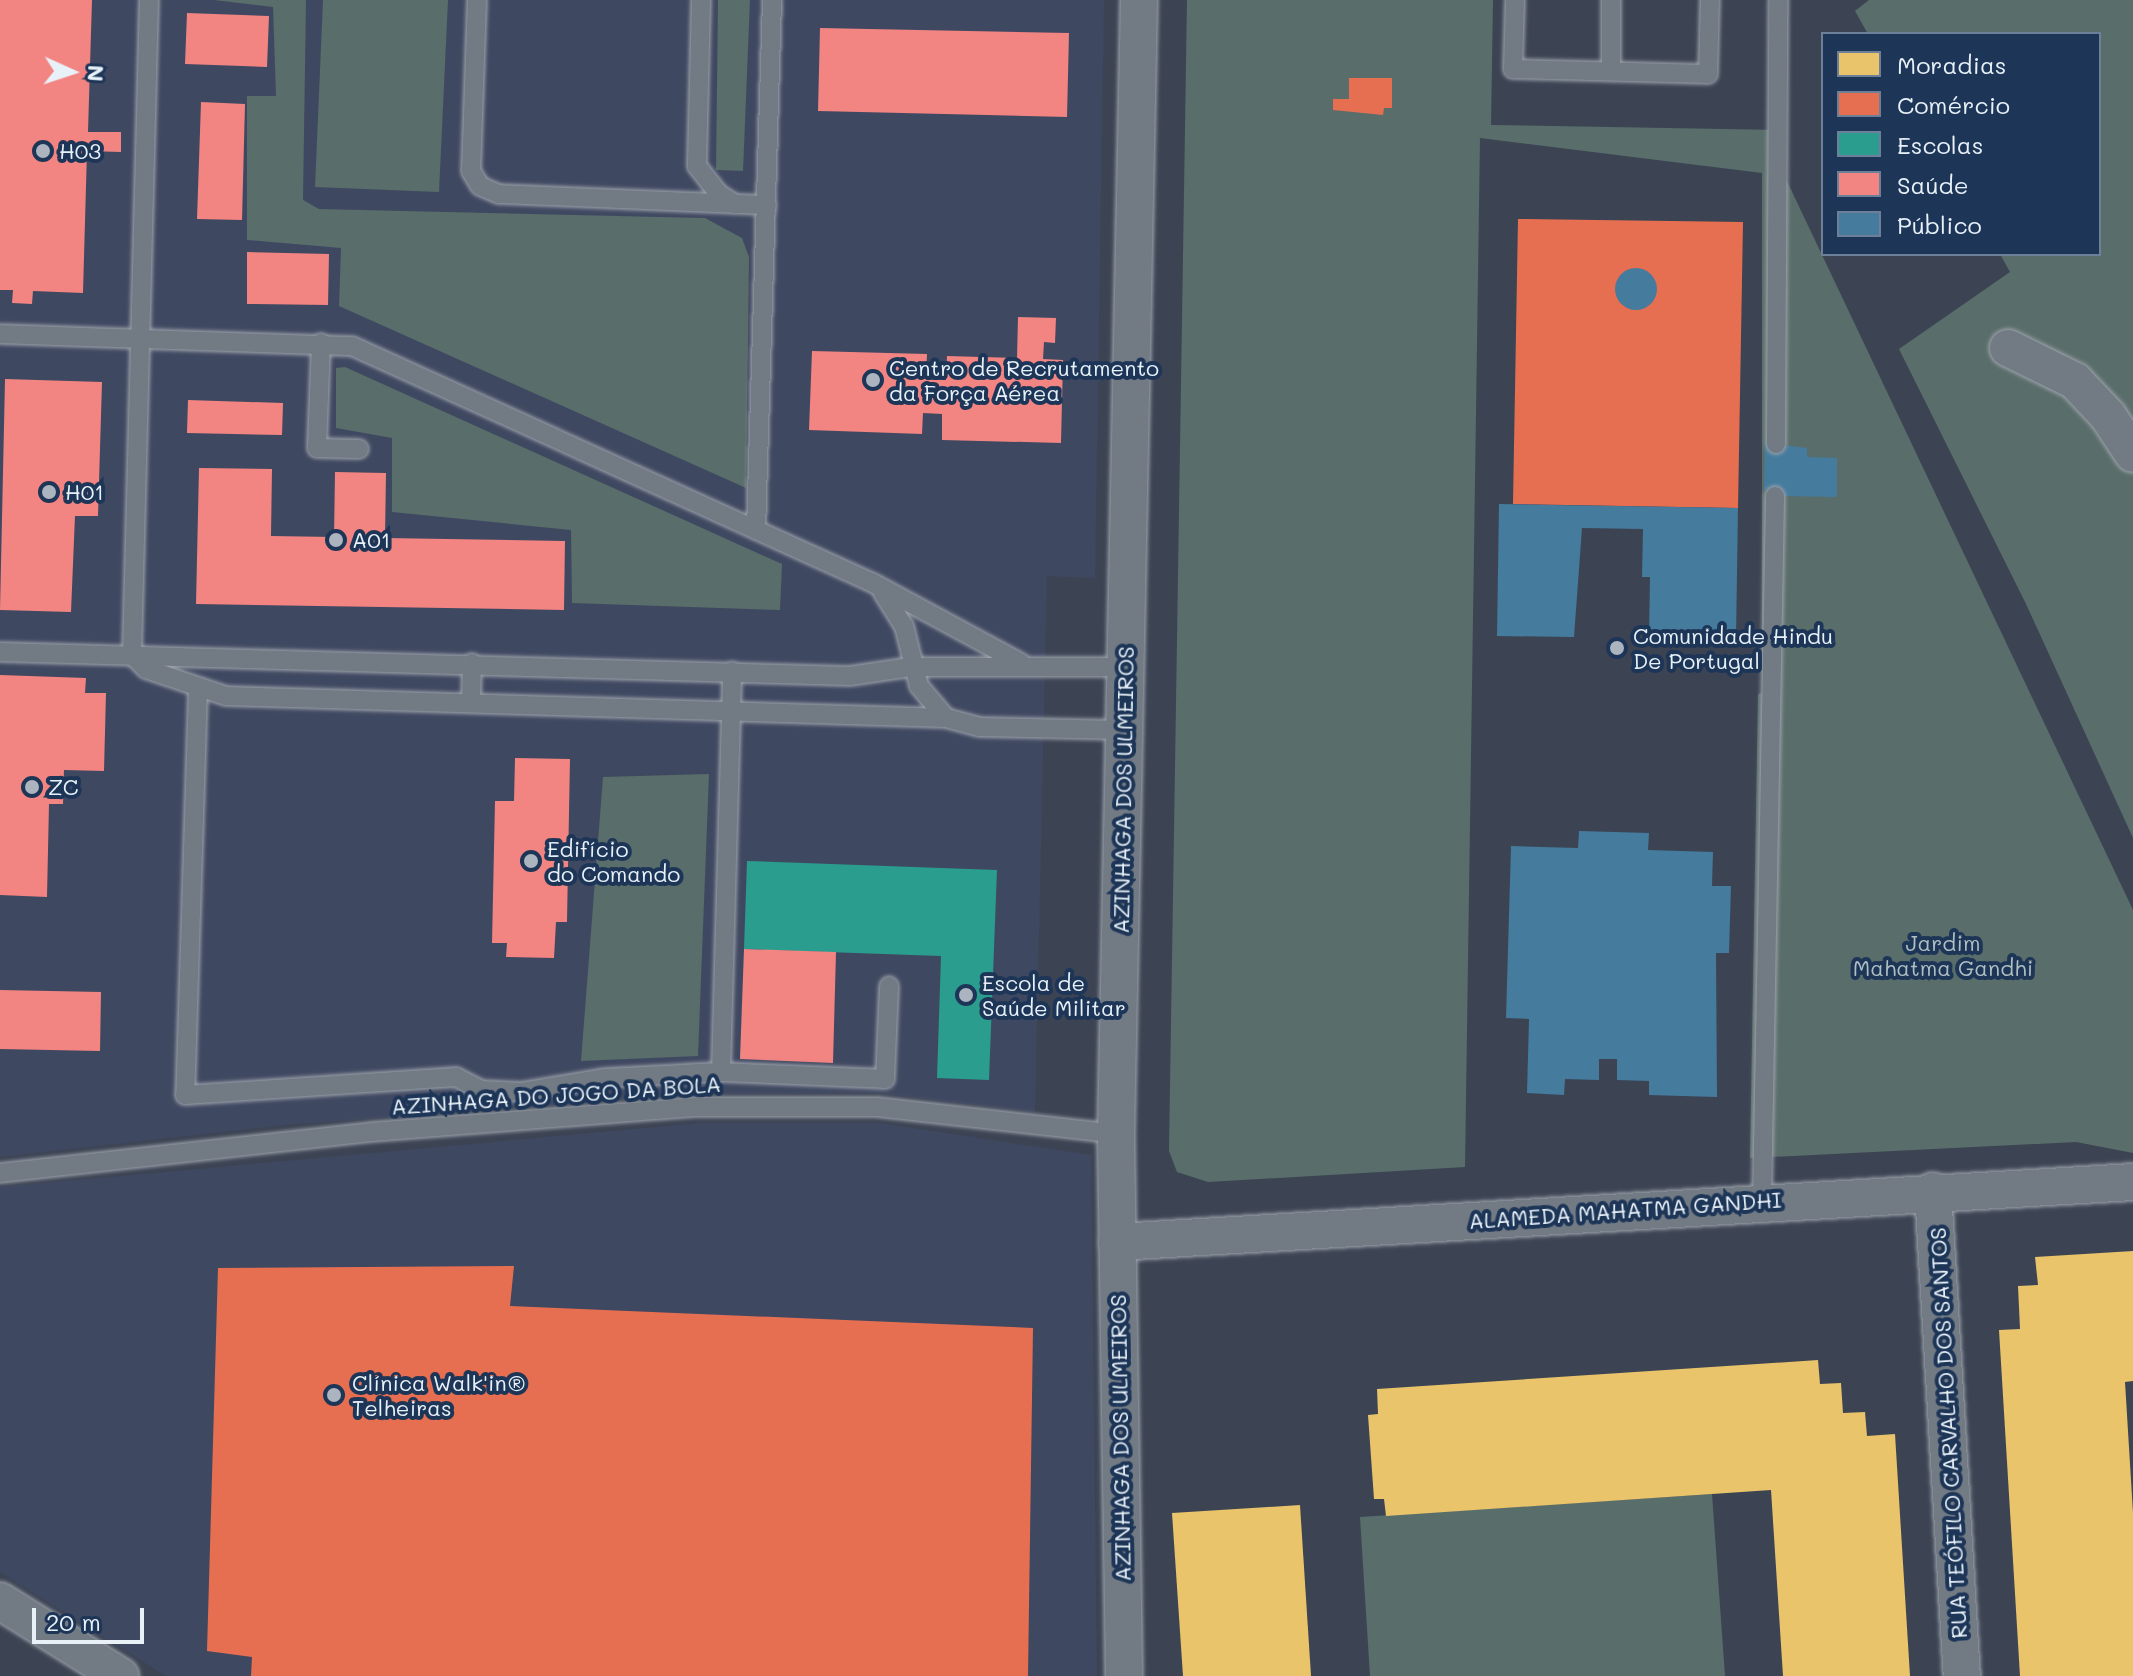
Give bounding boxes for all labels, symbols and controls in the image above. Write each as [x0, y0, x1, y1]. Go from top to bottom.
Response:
north arrow [32, 32, 112, 112]
legend [1821, 32, 2101, 256]
text: Moradias [1897, 49, 2007, 80]
text: N [82, 64, 111, 82]
text: Comércio [1897, 89, 2010, 120]
text: Escolas [1897, 129, 1983, 160]
place label: H03 [59, 138, 101, 164]
marker: H03 [34, 142, 52, 160]
text: Saúde [1897, 169, 1969, 200]
text: Público [1897, 209, 1982, 240]
place label: Centro de Recrutamento da Força Aérea [889, 354, 1159, 406]
marker: Centro de Recrutamento da Força Aérea [864, 371, 882, 389]
place label: H01 [65, 479, 104, 505]
marker: H01 [40, 483, 58, 501]
place label: A01 [352, 527, 391, 553]
marker: A01 [327, 531, 345, 549]
place label: Comunidade Hindu De Portugal [1633, 622, 1833, 674]
marker: Comunidade Hindu De Portugal [1608, 639, 1626, 657]
street label: AZINHAGA DOS ULMEIROS [1107, 646, 1139, 934]
place label: ZC [48, 774, 79, 800]
marker: ZC [23, 778, 41, 796]
place label: Edifício do Comando [547, 835, 680, 886]
marker: Edifício do Comando [522, 852, 540, 870]
park label: Jardim Mahatma Gandhi [1853, 929, 2033, 980]
place label: Escola de Saúde Militar [982, 969, 1126, 1020]
marker: Escola de Saúde Militar [957, 986, 975, 1004]
street label: AZINHAGA DO JOGO DA BOLA [390, 1070, 722, 1120]
street label: ALAMEDA MAHATMA GANDHI [1468, 1186, 1782, 1234]
street label: RUA TEÓFILO CARVALHO DOS SANTOS [1924, 1227, 1972, 1639]
street label: AZINHAGA DOS ULMEIROS [1104, 1294, 1136, 1582]
place label: Clínica Walk'in® Telheiras [352, 1369, 526, 1420]
marker: Clínica Walk'in® Telheiras [323, 1384, 345, 1406]
scale bar [36, 1592, 148, 1642]
text: 20 m [46, 1606, 101, 1637]

